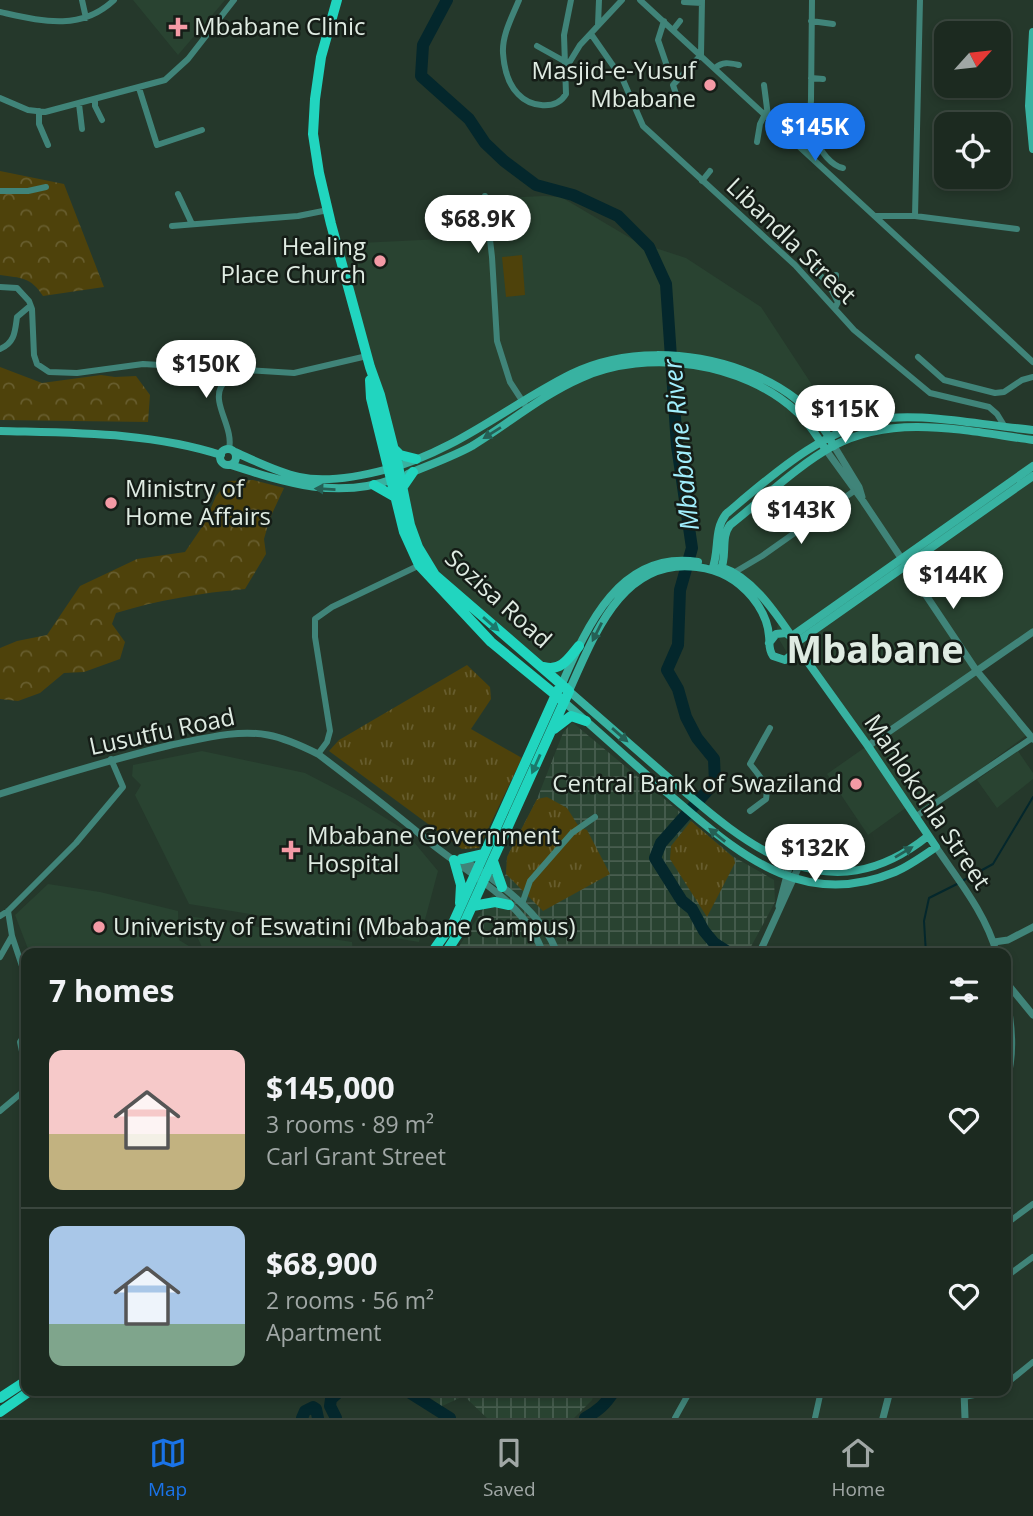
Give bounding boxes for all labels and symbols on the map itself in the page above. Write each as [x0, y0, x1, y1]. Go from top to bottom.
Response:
place label: Mbabane Clinic [194, 9, 366, 42]
marker: Mbabane Clinic [168, 17, 188, 37]
north arrow [934, 21, 1012, 98]
place label: Masjid-e-Yusuf Mbabane [532, 53, 698, 114]
marker: Masjid-e-Yusuf Mbabane [702, 77, 718, 93]
pin: $145K [766, 104, 864, 163]
street label: Libandla Street [720, 169, 864, 310]
pin: $68.9K [421, 196, 535, 255]
place label: Healing Place Church [220, 229, 366, 290]
marker: Healing Place Church [372, 253, 388, 269]
pin: $150K [157, 340, 255, 400]
water label: Mbabane River [653, 356, 707, 533]
pin: $115K [796, 386, 894, 445]
one-way arrow [482, 426, 501, 439]
place label: Ministry of Home Affairs [125, 471, 271, 532]
one-way arrow [313, 483, 335, 494]
pin: $143K [752, 486, 850, 546]
marker: Ministry of Home Affairs [103, 495, 119, 511]
street label: Sozisa Road [438, 541, 560, 655]
pin: $144K [904, 552, 1002, 611]
one-way arrow [482, 616, 500, 632]
one-way arrow [592, 622, 603, 642]
district label: Mbabane [786, 622, 964, 674]
street label: Lusutfu Road [86, 699, 238, 762]
street label: Mahlokohla Street [857, 707, 999, 895]
one-way arrow [611, 727, 629, 743]
one-way arrow [530, 754, 542, 774]
place label: Central Bank of Swaziland [552, 766, 842, 799]
marker: Central Bank of Swaziland [848, 776, 864, 792]
place label: Mbabane Government Hospital [307, 818, 560, 879]
pin: $132K [766, 824, 864, 884]
one-way arrow [709, 828, 726, 843]
marker: Mbabane Government Hospital [281, 840, 301, 860]
one-way arrow [894, 846, 913, 859]
place label: Univeristy of Eswatini (Mbabane Campus) [113, 909, 576, 942]
marker: Univeristy of Eswatini (Mbabane Campus) [91, 919, 107, 935]

